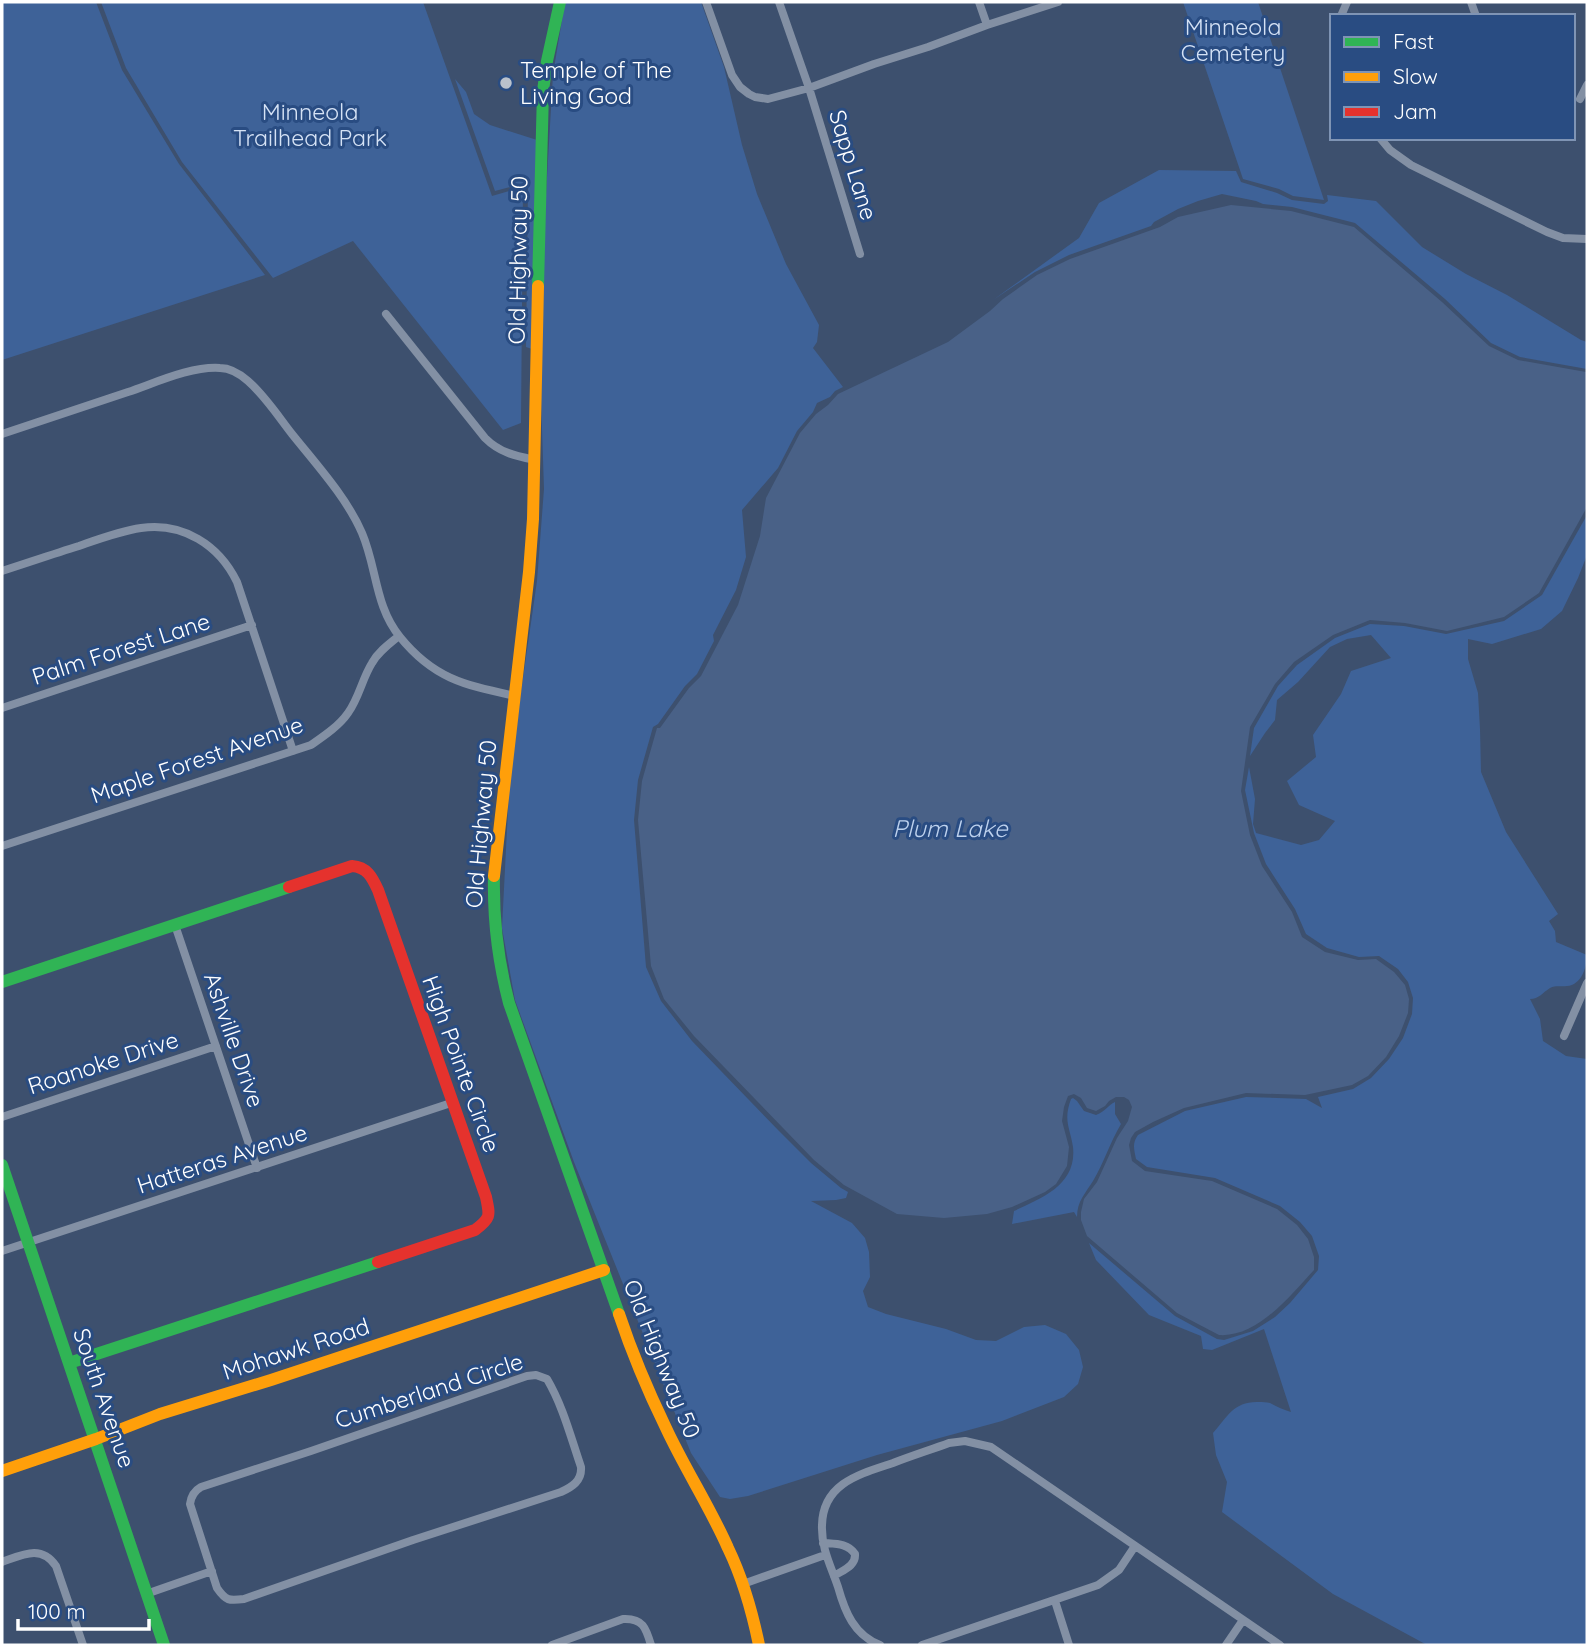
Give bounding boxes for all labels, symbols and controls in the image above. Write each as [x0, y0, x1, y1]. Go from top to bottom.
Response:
park label: Minneola Cemetery [1181, 12, 1285, 67]
legend [1330, 14, 1575, 140]
text: Fast [1393, 28, 1434, 54]
place label: Temple of The Living God [520, 55, 672, 110]
text: Slow [1393, 63, 1438, 89]
marker: Temple of The Living God [498, 75, 514, 91]
park label: Minneola Trailhead Park [233, 97, 387, 152]
text: Jam [1393, 98, 1437, 124]
street label: Sapp Lane [823, 106, 884, 223]
street label: Old Highway 50 [502, 175, 533, 345]
street label: Palm Forest Lane [28, 606, 213, 691]
street label: Maple Forest Avenue [87, 710, 307, 809]
street label: Old Highway 50 [459, 739, 502, 909]
water label: Plum Lake [893, 813, 1009, 843]
street label: Ashville Drive [198, 969, 271, 1111]
street label: High Pointe Circle [416, 971, 507, 1156]
street label: Roanoke Drive [24, 1025, 182, 1101]
street label: Hatteras Avenue [133, 1117, 311, 1200]
street label: Old Highway 50 [617, 1275, 708, 1442]
street label: Mohawk Road [219, 1311, 373, 1386]
street label: South Avenue [67, 1324, 142, 1471]
street label: Cumberland Circle [331, 1346, 526, 1435]
scale bar [18, 1588, 149, 1632]
text: 100 m [28, 1598, 86, 1624]

